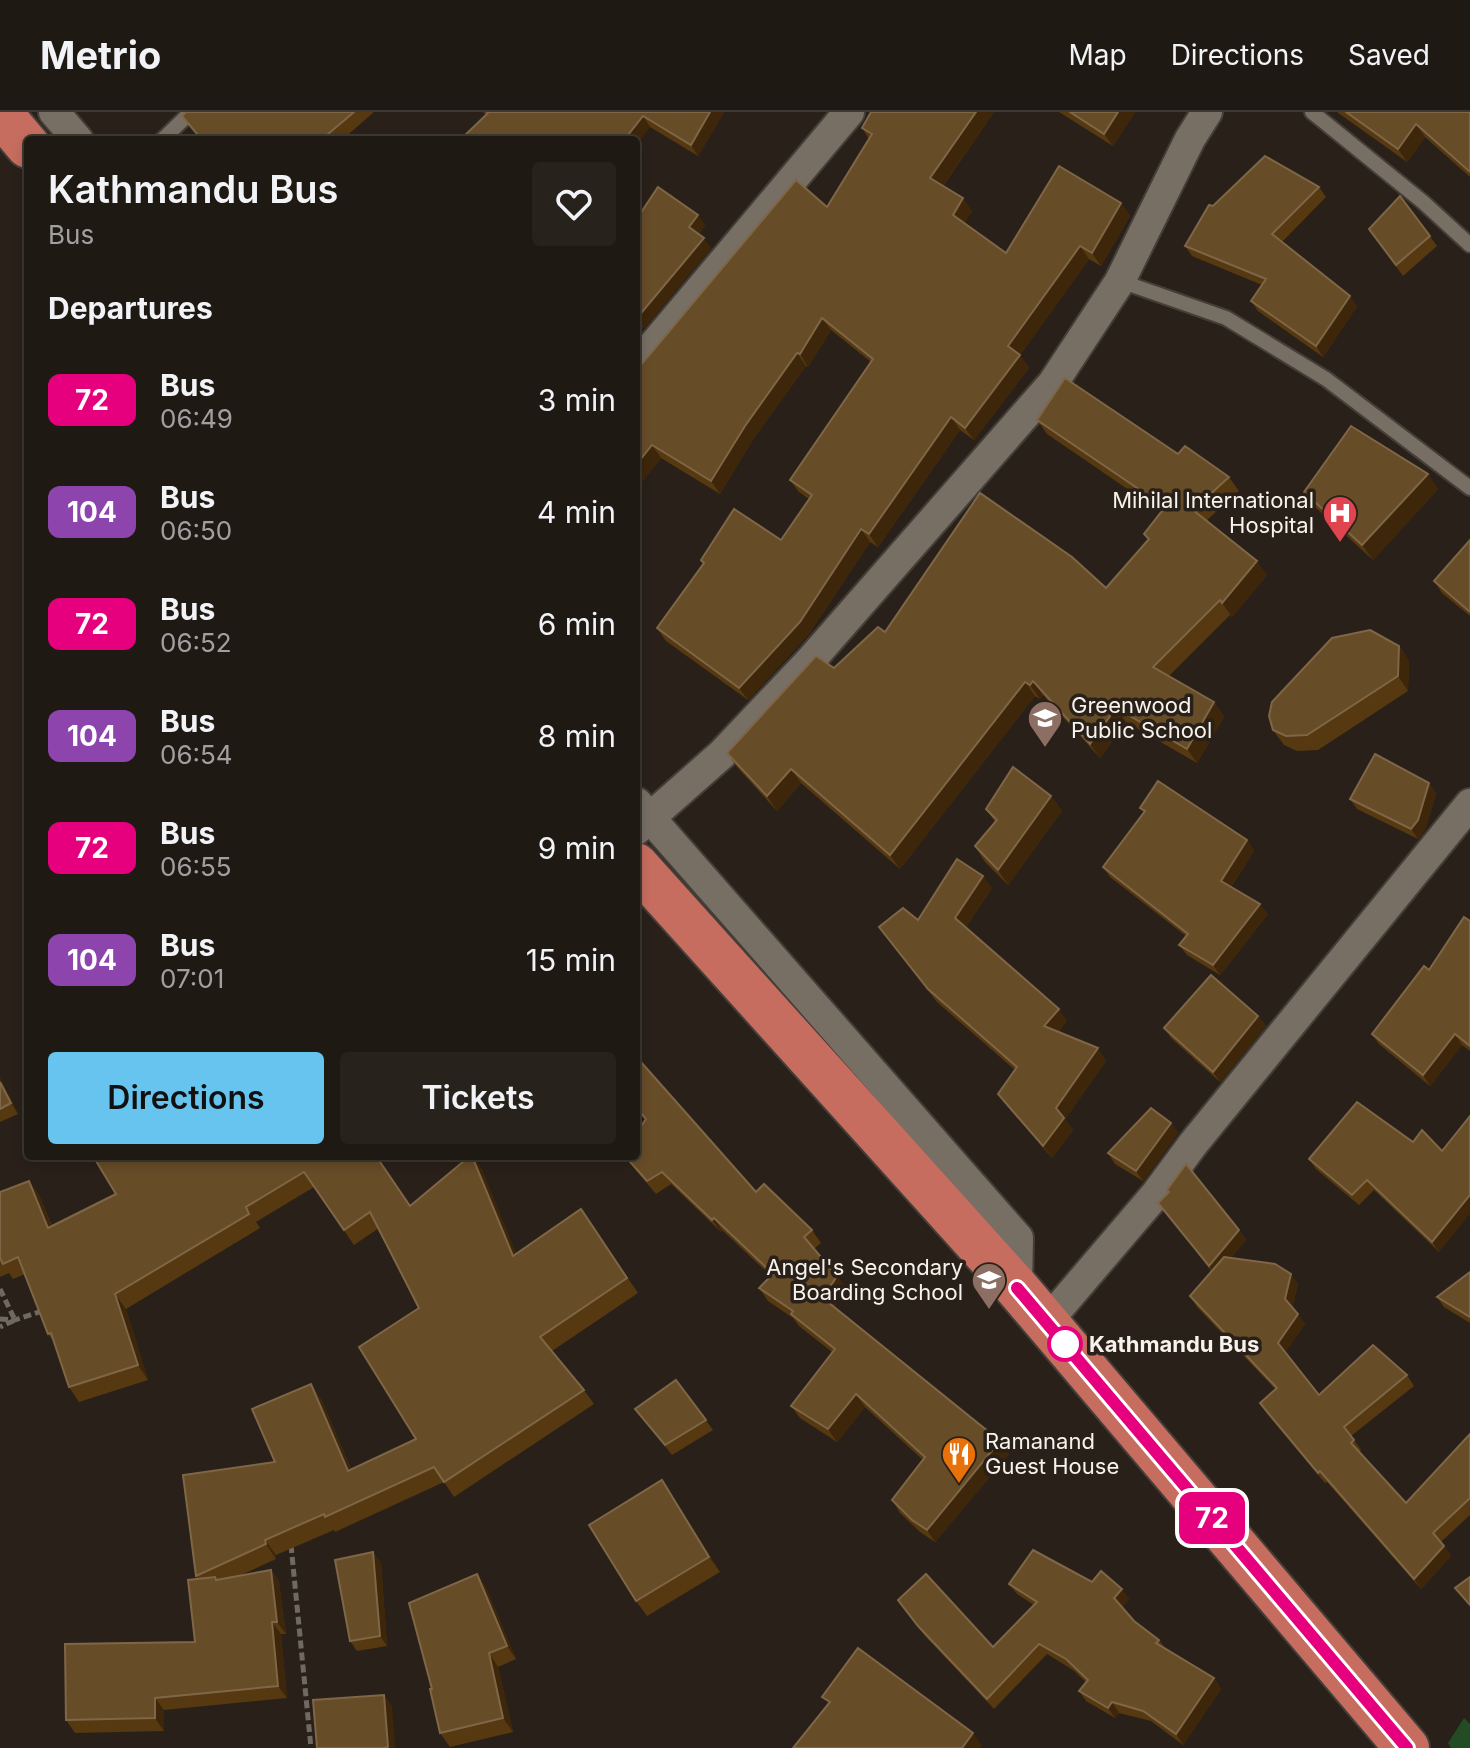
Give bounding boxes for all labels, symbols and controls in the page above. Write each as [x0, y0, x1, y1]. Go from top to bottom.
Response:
text: Metrio [40, 32, 161, 78]
text: Map [1068, 38, 1127, 72]
text: Directions [1171, 38, 1304, 72]
text: Saved [1348, 38, 1430, 72]
button: heart [532, 162, 616, 246]
text: Kathmandu Bus [48, 166, 338, 212]
text: Bus [48, 219, 94, 250]
text: Departures [48, 290, 213, 326]
text: Bus [160, 367, 215, 403]
text: 3 min [538, 382, 616, 418]
text: 72 [75, 383, 109, 417]
text: 06:49 [160, 403, 233, 434]
text: Bus [160, 479, 215, 515]
place label: Mihilal International Hospital [1112, 487, 1314, 538]
text: 4 min [537, 494, 616, 530]
hospital icon: Mihilal International Hospital [1321, 494, 1359, 544]
text: 104 [67, 495, 117, 529]
text: 06:50 [160, 515, 232, 546]
text: Bus [160, 591, 215, 627]
text: 6 min [538, 606, 616, 642]
text: 72 [75, 607, 109, 641]
text: 06:52 [160, 627, 232, 658]
place label: Greenwood Public School [1071, 692, 1212, 743]
school or university icon: Greenwood Public School [1026, 699, 1064, 749]
text: Bus [160, 703, 215, 739]
text: 8 min [538, 718, 616, 754]
text: 104 [67, 719, 117, 753]
text: 06:54 [160, 739, 233, 770]
text: Bus [160, 815, 215, 851]
text: 9 min [538, 830, 616, 866]
text: 72 [75, 831, 109, 865]
text: 06:55 [160, 851, 232, 882]
text: Bus [160, 927, 215, 963]
text: 15 min [526, 942, 616, 978]
text: 104 [67, 943, 117, 977]
text: 07:01 [160, 963, 224, 994]
button: Directions [48, 1052, 324, 1144]
button: Tickets [340, 1052, 616, 1144]
place label: Angel's Secondary Boarding School [766, 1254, 963, 1305]
school or university icon: Angel's Secondary Boarding School [970, 1261, 1008, 1311]
marker: Kathmandu Bus [1048, 1327, 1082, 1361]
place label: Kathmandu Bus [1089, 1331, 1259, 1357]
place label: Ramanand Guest House [985, 1428, 1119, 1479]
restaurant icon: Ramanand Guest House [940, 1435, 978, 1485]
line badge: 72 [1176, 1492, 1248, 1544]
text: 72 [1195, 1501, 1229, 1535]

